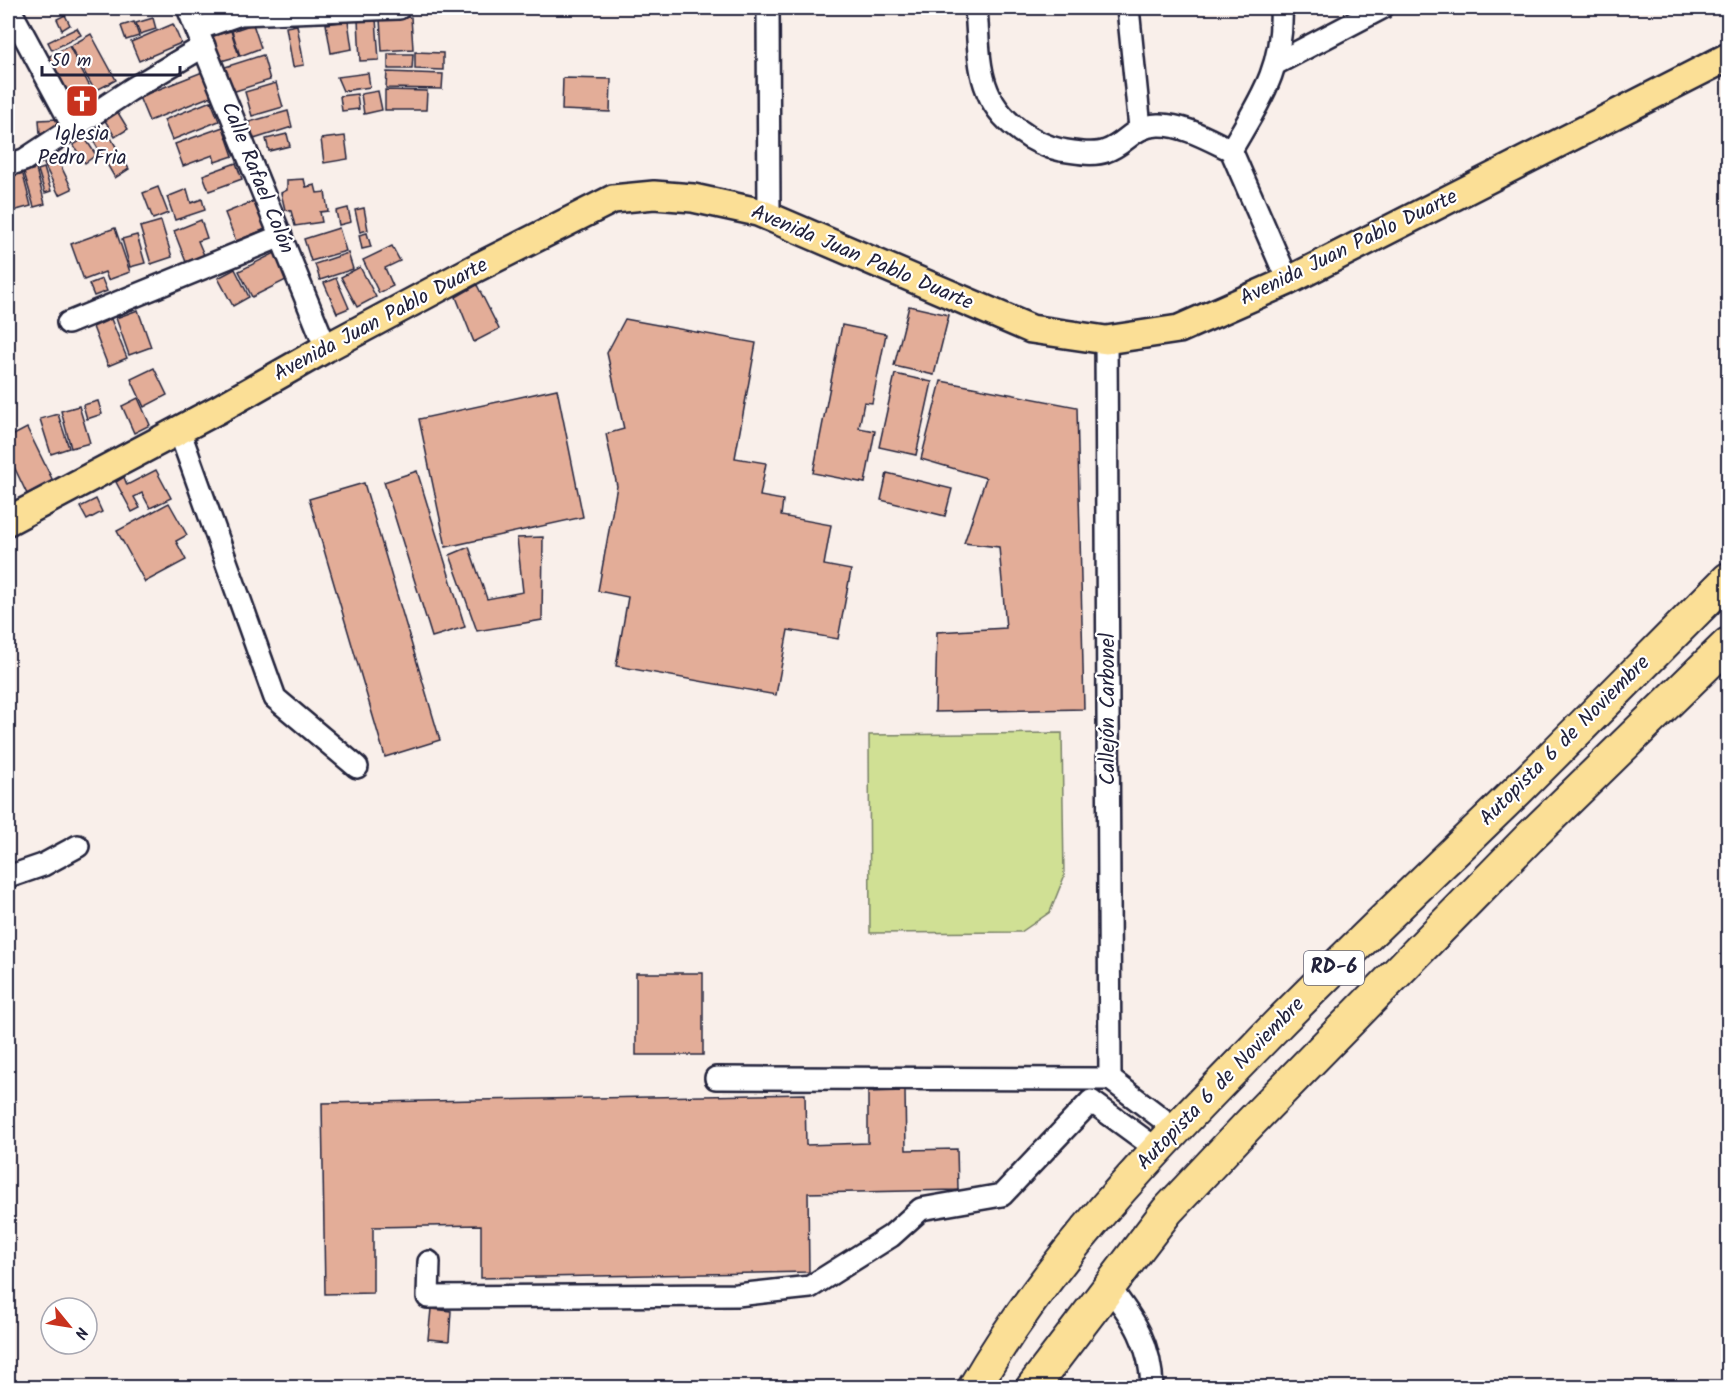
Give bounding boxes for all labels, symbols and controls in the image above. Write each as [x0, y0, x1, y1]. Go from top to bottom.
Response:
scale bar [42, 39, 180, 77]
text: 50 m [51, 47, 91, 76]
church icon: Iglesia Pedro Fria [64, 83, 100, 119]
street label: Calle Rafael Colón [211, 97, 303, 259]
place label: Iglesia Pedro Fria [38, 118, 127, 175]
street label: Avenida Juan Pablo Duarte [1234, 181, 1464, 315]
street label: Avenida Juan Pablo Duarte [746, 196, 979, 320]
street label: Avenida Juan Pablo Duarte [268, 249, 495, 391]
street label: Callejón Carbonel [1092, 633, 1125, 785]
street label: Autopista 6 de Noviembre [1472, 647, 1659, 834]
road number: RD-6 [1304, 951, 1364, 985]
street label: Autopista 6 de Noviembre [1129, 989, 1313, 1178]
north arrow [39, 1296, 99, 1356]
text: N [67, 1322, 94, 1343]

